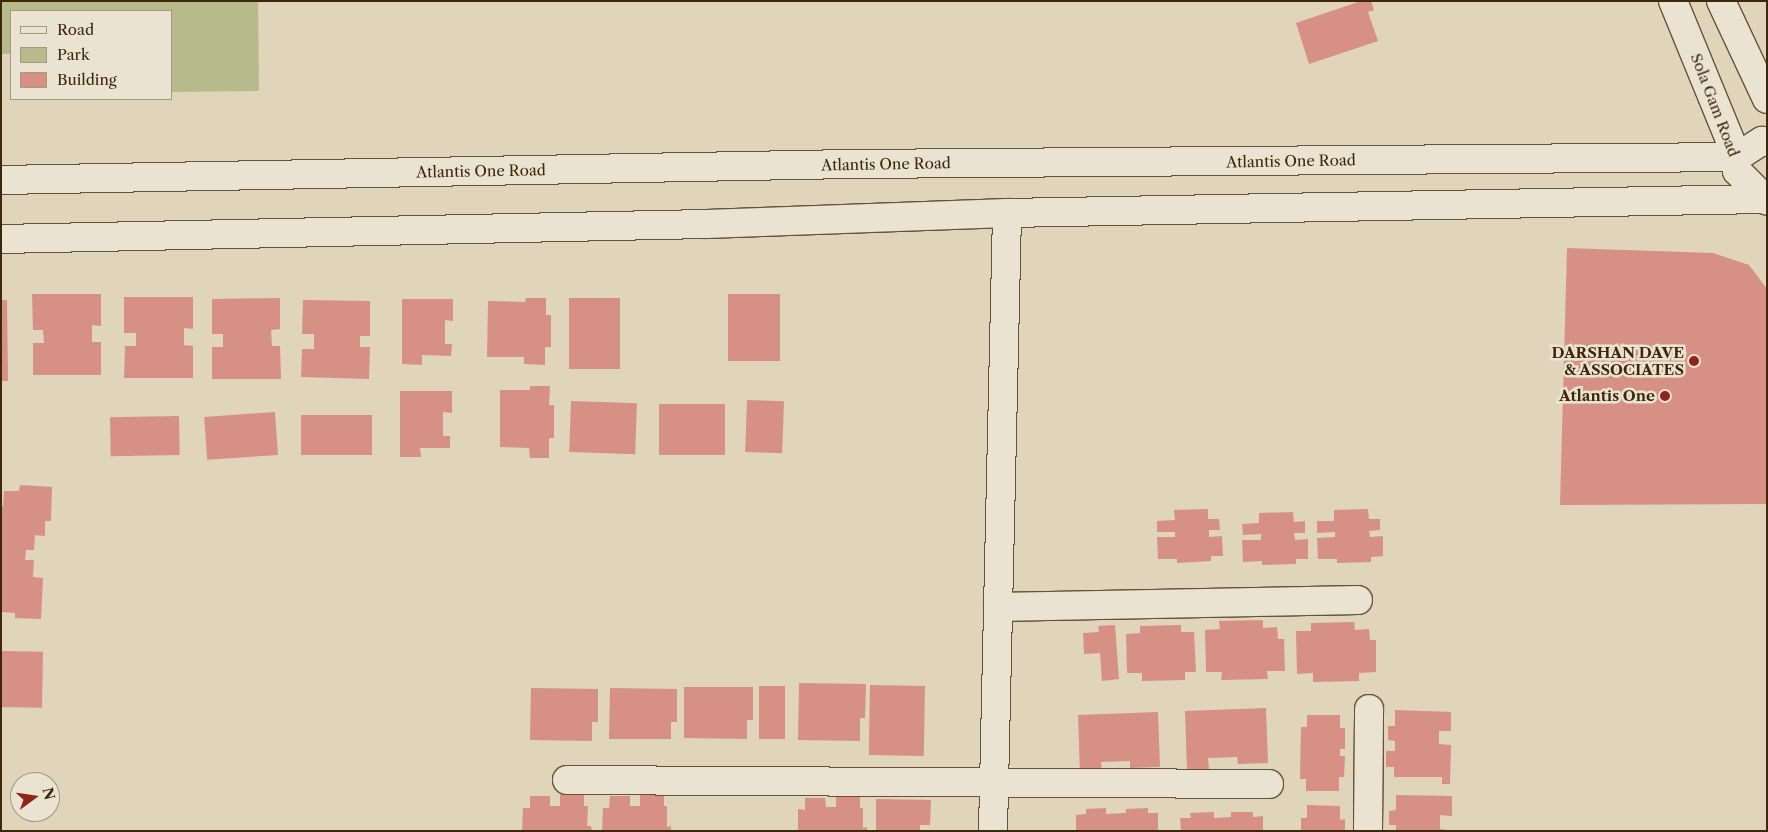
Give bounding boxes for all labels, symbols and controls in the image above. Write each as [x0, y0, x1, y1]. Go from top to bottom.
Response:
legend [10, 10, 172, 100]
text: Road [57, 20, 94, 39]
text: Park [57, 45, 90, 64]
street label: Sola Gam Road [1687, 51, 1743, 159]
text: Building [57, 70, 117, 89]
street label: Atlantis One Road [1226, 151, 1356, 171]
street label: Atlantis One Road [821, 154, 951, 174]
street label: Atlantis One Road [416, 161, 546, 181]
place label: DARSHAN DAVE & ASSOCIATES [1552, 343, 1684, 378]
marker: DARSHAN DAVE & ASSOCIATES [1688, 355, 1700, 367]
place label: Atlantis One [1559, 387, 1655, 405]
marker: Atlantis One [1659, 390, 1671, 402]
north arrow [10, 772, 60, 822]
text: N [38, 786, 59, 802]

